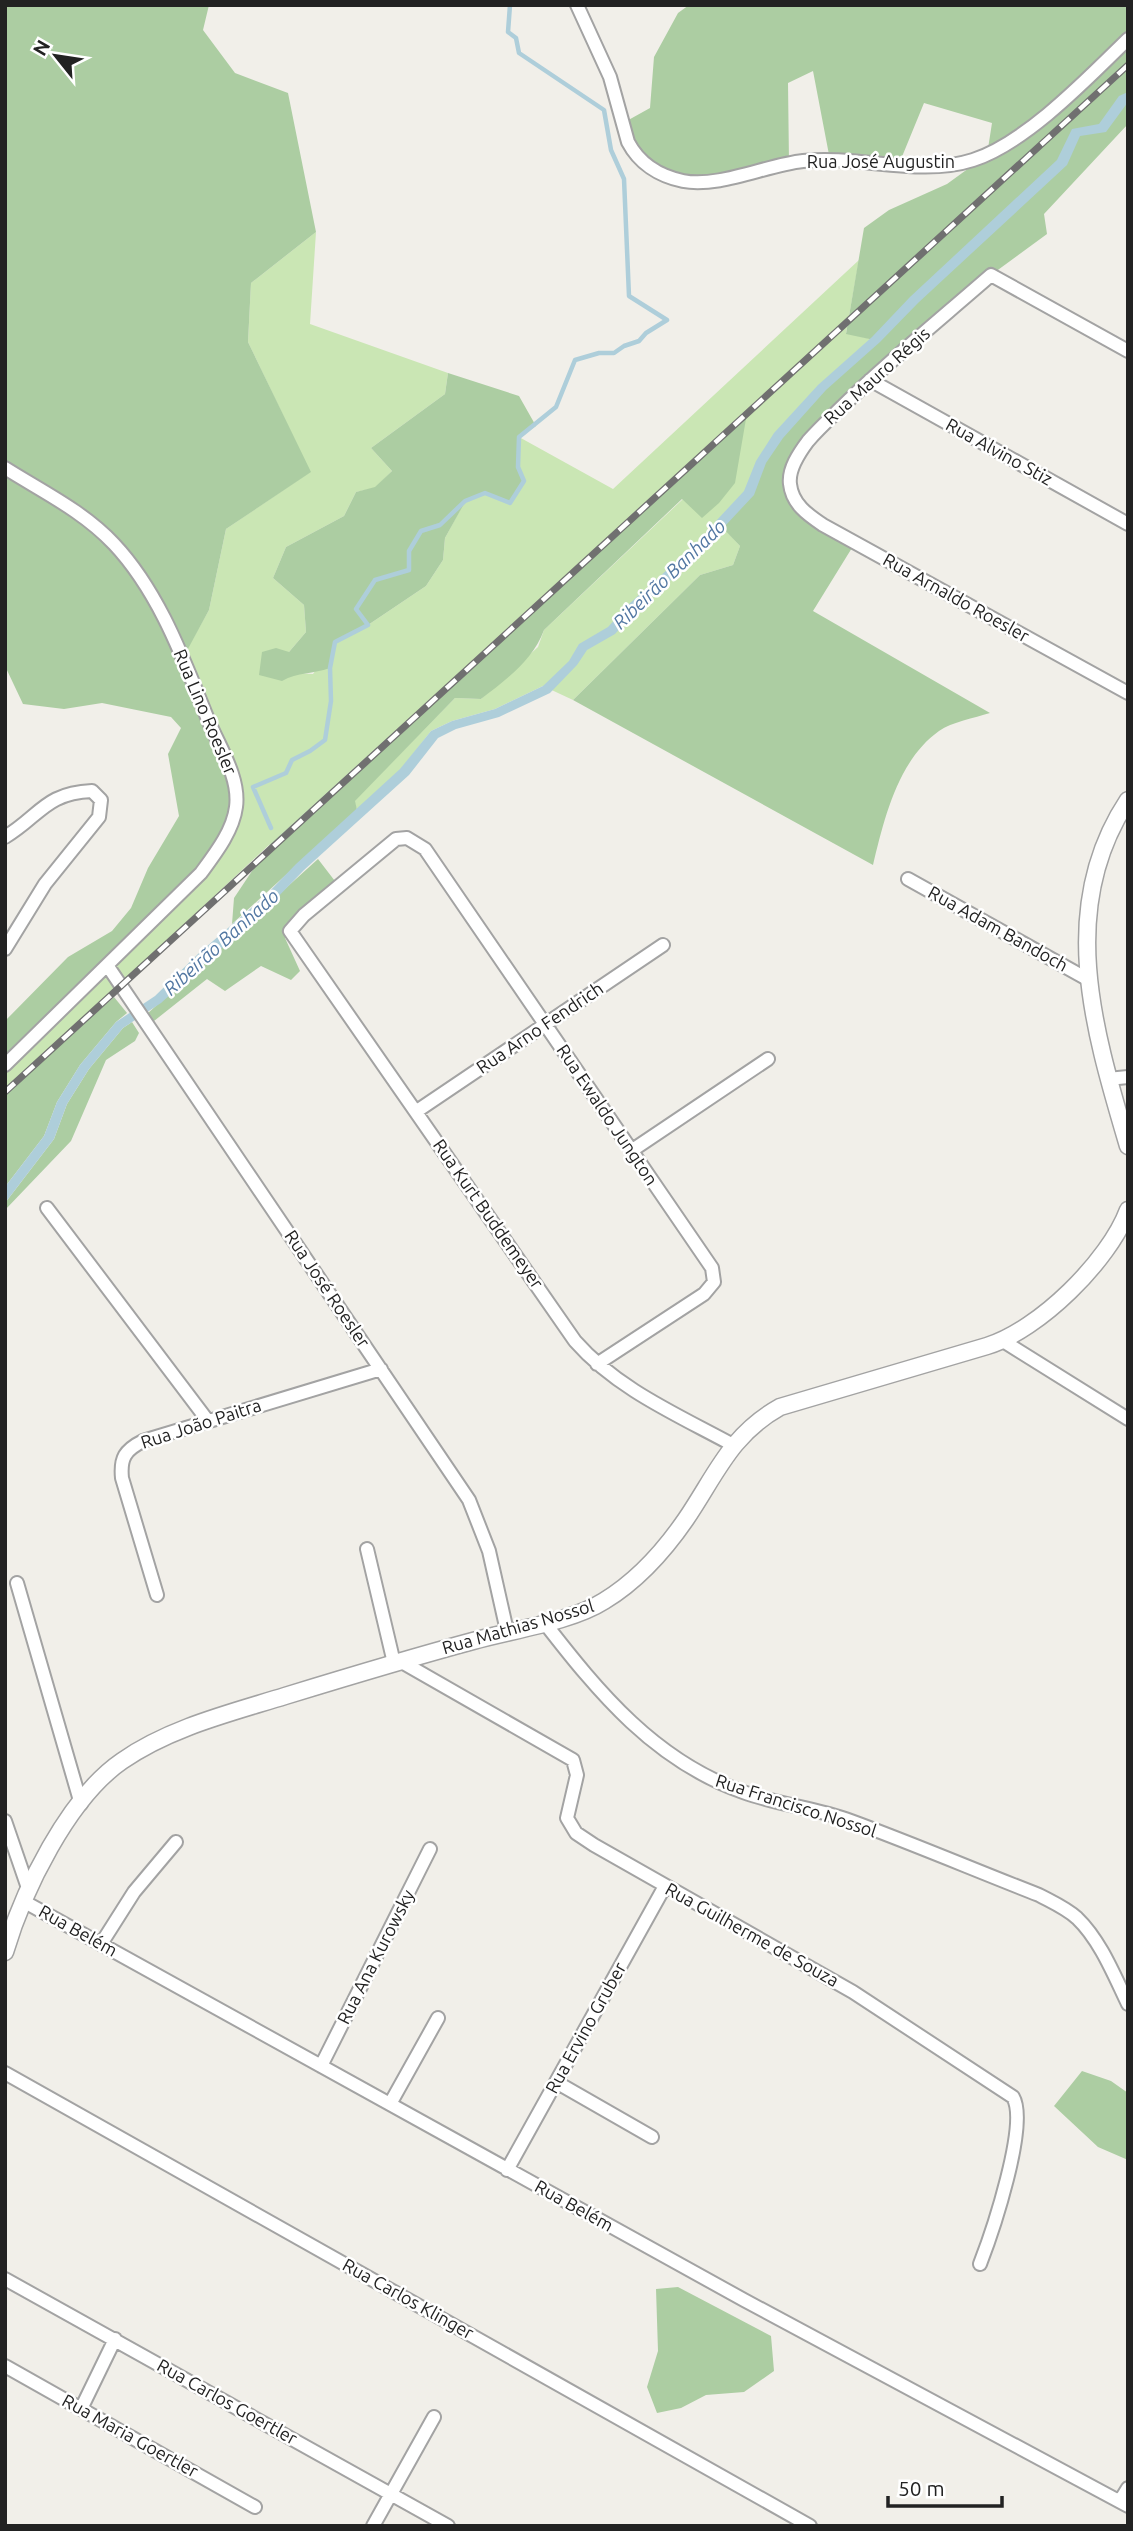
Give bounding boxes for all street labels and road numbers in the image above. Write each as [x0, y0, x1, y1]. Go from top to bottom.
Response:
street label: Rua José Augustin [807, 151, 955, 171]
street label: Rua Mauro Régis [819, 322, 933, 428]
street label: Rua Alvino Stiz [943, 414, 1056, 489]
street label: Rua Arnaldo Roesler [880, 549, 1033, 646]
street label: Rua Lino Roesler [170, 646, 241, 777]
street label: Rua Adam Bandoch [925, 881, 1072, 975]
street label: Rua Arno Fendrich [472, 977, 607, 1077]
street label: Rua Ewaldo Jungton [553, 1040, 662, 1189]
street label: Rua Kurt Buddemeyer [430, 1135, 548, 1292]
street label: Rua José Roesler [281, 1226, 375, 1351]
street label: Rua João Paitra [138, 1394, 263, 1452]
street label: Rua Mathias Nossol [440, 1595, 596, 1657]
street label: Rua Francisco Nossol [713, 1770, 880, 1841]
street label: Rua Guilherme de Souza [662, 1878, 843, 1990]
street label: Rua Ana Kurowsky [333, 1886, 418, 2027]
street label: Rua Belém [36, 1900, 121, 1960]
street label: Rua Ervino Gruber [541, 1958, 629, 2096]
street label: Rua Belém [532, 2175, 617, 2235]
street label: Rua Carlos Klinger [340, 2254, 478, 2342]
street label: Rua Carlos Goertler [154, 2354, 301, 2448]
street label: Rua Maria Goertler [59, 2390, 202, 2481]

